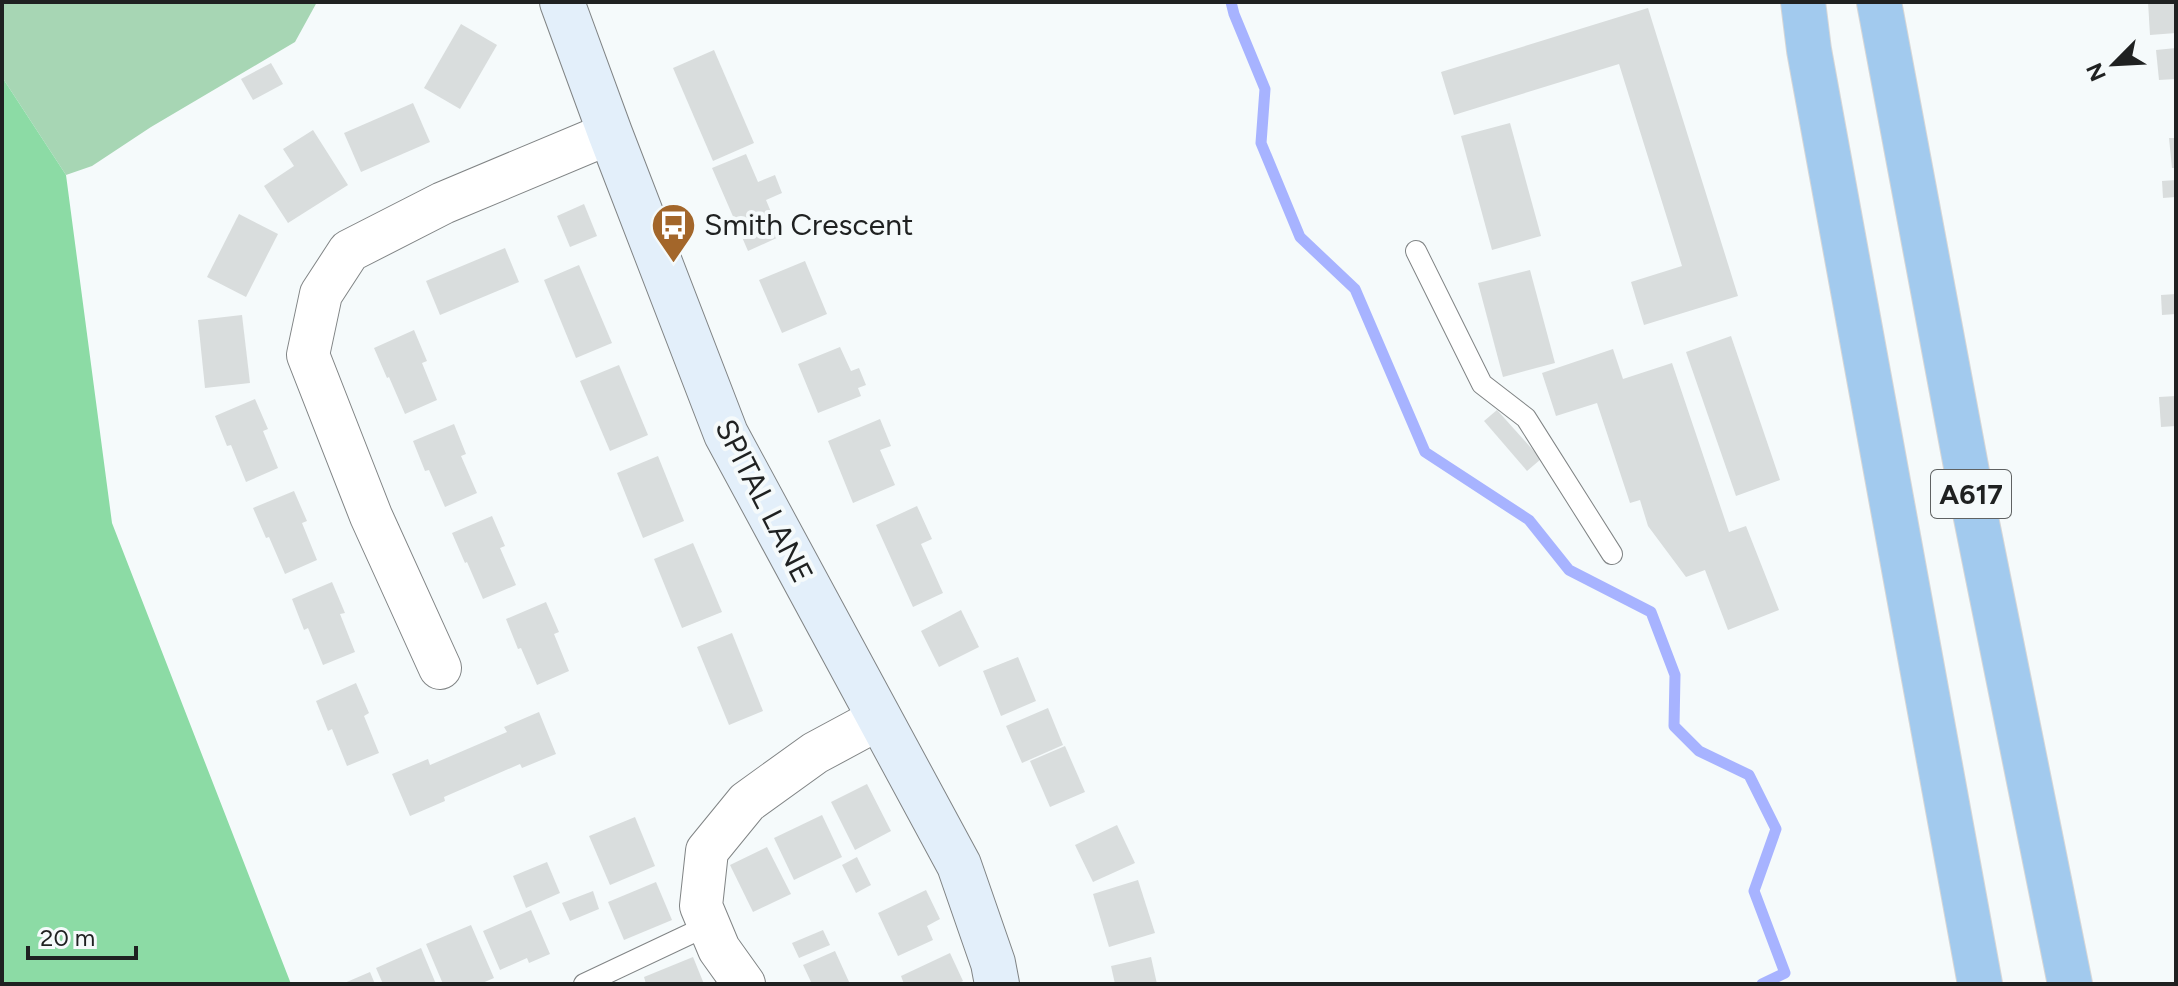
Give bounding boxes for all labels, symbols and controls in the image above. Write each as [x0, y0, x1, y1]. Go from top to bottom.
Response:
north arrow [2074, 24, 2154, 104]
text: N [2080, 59, 2112, 85]
bus stop icon: Smith Crescent [649, 201, 697, 264]
place label: Smith Crescent [704, 206, 913, 243]
street label: SPITAL LANE [707, 413, 821, 589]
road number: A617 [1931, 470, 2011, 518]
scale bar [28, 910, 136, 960]
text: 20 m [40, 923, 95, 952]

